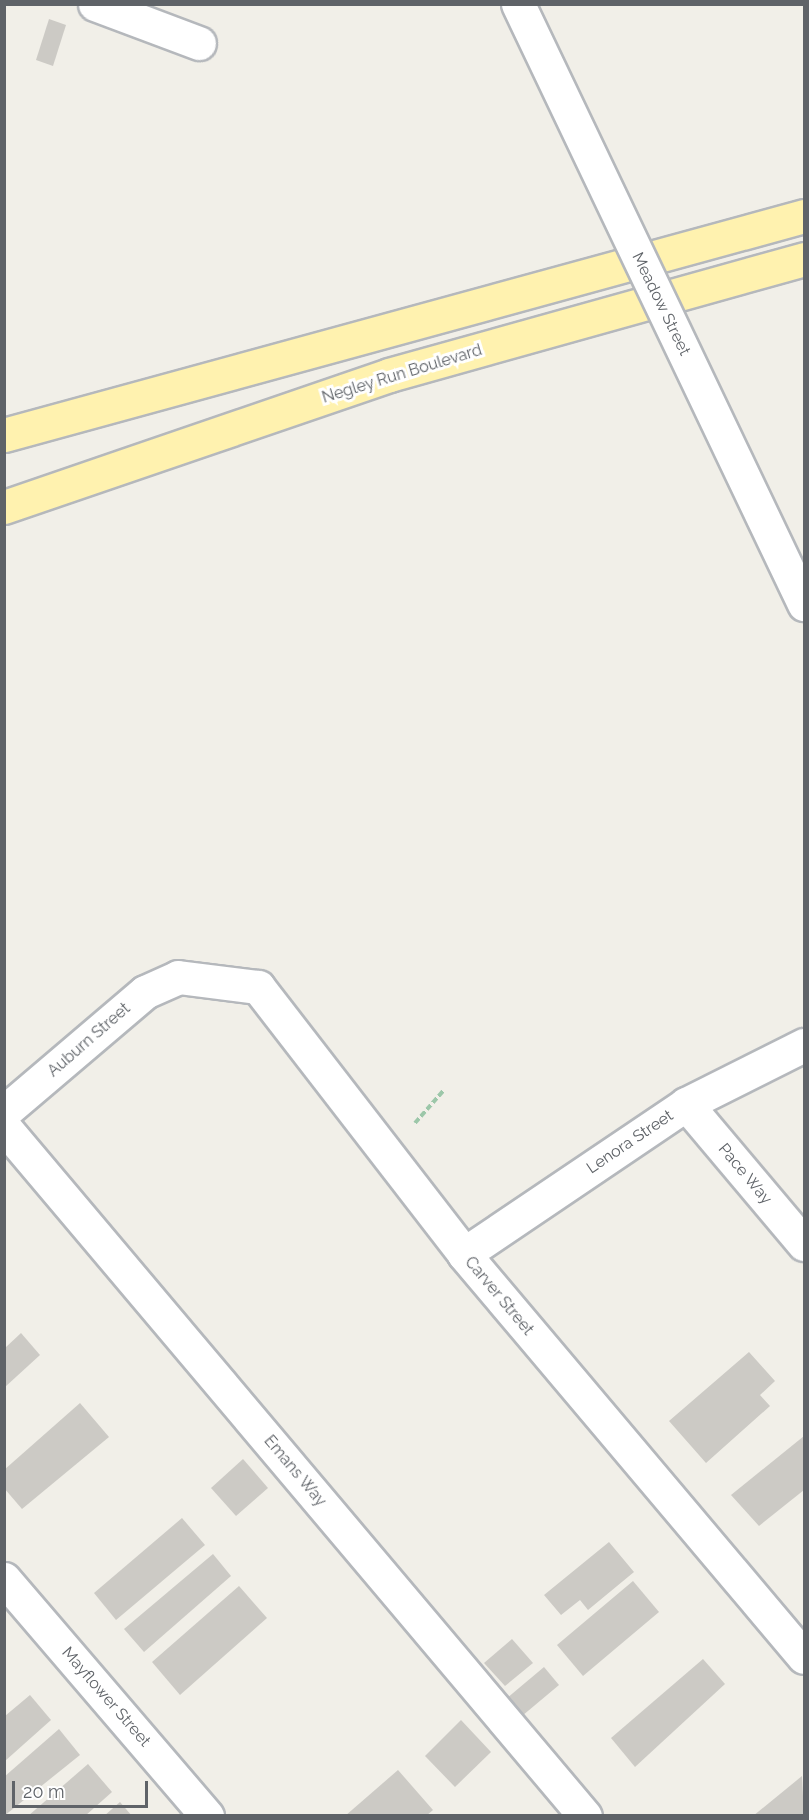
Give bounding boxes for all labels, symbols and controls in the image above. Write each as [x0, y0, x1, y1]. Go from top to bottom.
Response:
street label: Meadow Street [628, 249, 694, 359]
street label: Negley Run Boulevard [320, 340, 484, 408]
street label: Auburn Street [44, 999, 134, 1081]
street label: Lenora Street [583, 1106, 677, 1178]
street label: Pace Way [714, 1140, 776, 1208]
street label: Carver Street [460, 1253, 538, 1339]
street label: Emans Way [260, 1431, 330, 1511]
street label: Mayflower Street [57, 1643, 155, 1751]
scale bar [15, 1769, 152, 1807]
text: 20 m [23, 1781, 65, 1802]

